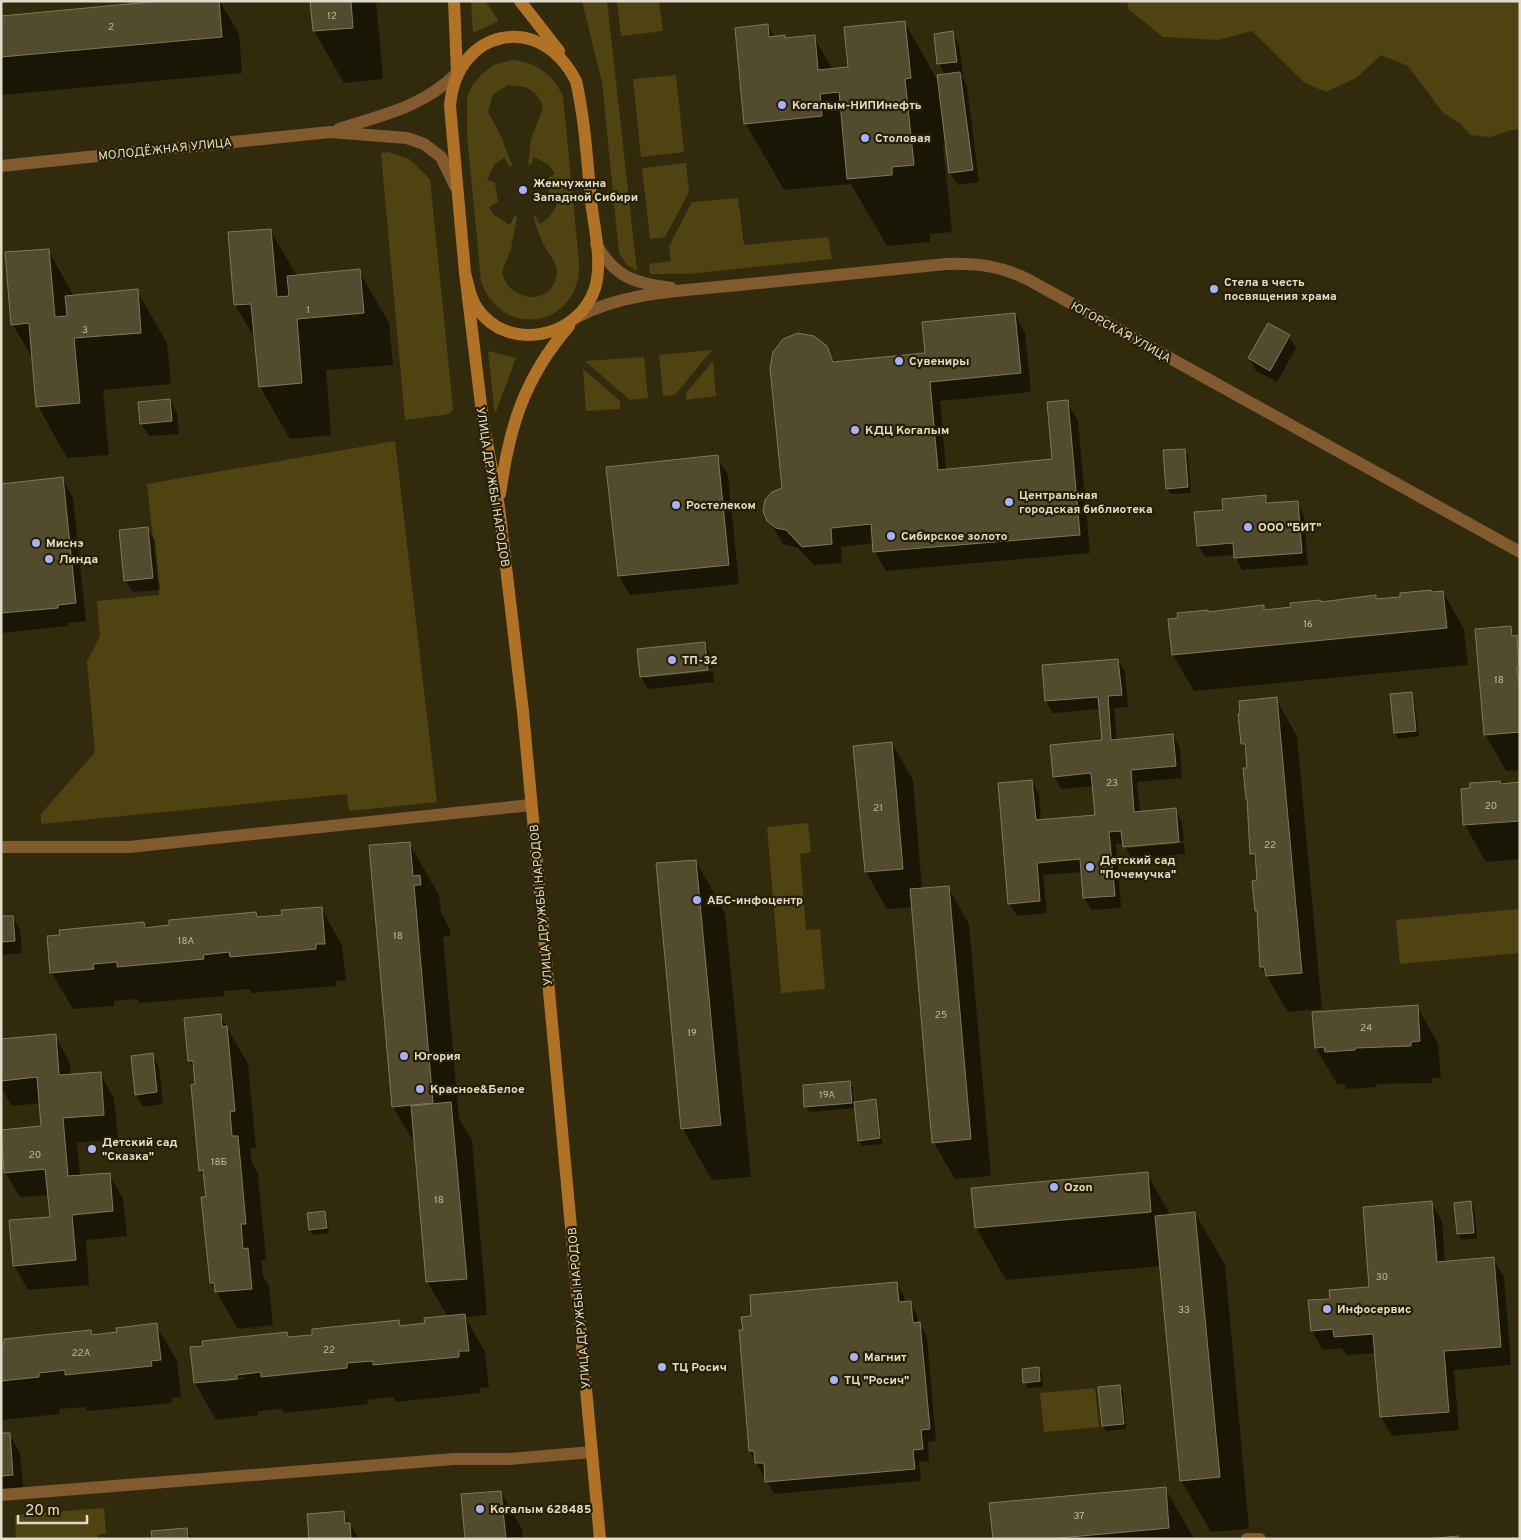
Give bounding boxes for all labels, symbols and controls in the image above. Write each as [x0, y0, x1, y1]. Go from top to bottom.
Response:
house number: 12 [327, 10, 337, 23]
house number: 2 [108, 21, 114, 34]
place label: Когалым-НИПИнефть [792, 98, 922, 114]
marker: Когалым-НИПИнефть [776, 99, 788, 111]
place label: Столовая [875, 131, 931, 147]
marker: Столовая [859, 132, 871, 144]
street label: МОЛОДЁЖНАЯ УЛИЦА [97, 135, 233, 165]
place label: Жемчужина Западной Сибири [533, 176, 638, 206]
marker: Жемчужина Западной Сибири [517, 184, 529, 196]
place label: Стела в честь посвящения храма [1224, 275, 1337, 305]
marker: Стела в честь посвящения храма [1208, 283, 1220, 295]
street label: ЮГОРСКАЯ УЛИЦА [1068, 299, 1173, 367]
house number: 1 [306, 304, 310, 317]
house number: 3 [82, 324, 88, 337]
place label: Сувениры [909, 354, 969, 370]
marker: Сувениры [893, 355, 905, 367]
street label: УЛИЦА ДРУЖБЫ НАРОДОВ [471, 406, 513, 569]
place label: КДЦ Когалым [865, 423, 949, 439]
marker: КДЦ Когалым [849, 424, 861, 436]
place label: Центральная городская библиотека [1019, 488, 1153, 518]
marker: Центральная городская библиотека [1003, 496, 1015, 508]
place label: Ростелеком [686, 498, 756, 514]
marker: Ростелеком [670, 499, 682, 511]
place label: ООО "БИТ" [1258, 520, 1322, 536]
marker: ООО "БИТ" [1242, 521, 1254, 533]
place label: Сибирское золото [901, 529, 1008, 545]
marker: Сибирское золото [885, 530, 897, 542]
place label: Миснэ [46, 536, 84, 552]
marker: Миснэ [30, 537, 42, 549]
place label: Линда [59, 552, 98, 568]
marker: Линда [43, 553, 55, 565]
house number: 16 [1303, 618, 1313, 631]
place label: ТП-32 [682, 653, 718, 669]
marker: ТП-32 [666, 654, 678, 666]
house number: 18 [1494, 674, 1504, 687]
house number: 23 [1106, 777, 1118, 790]
house number: 20 [1485, 800, 1497, 813]
house number: 21 [873, 802, 883, 815]
street label: УЛИЦА ДРУЖБЫ НАРОДОВ [527, 823, 557, 986]
house number: 22 [1264, 839, 1276, 852]
place label: Детский сад "Почемучка" [1100, 853, 1176, 883]
marker: Детский сад "Почемучка" [1084, 861, 1096, 873]
place label: АБС-инфоцентр [707, 893, 803, 909]
marker: АБС-инфоцентр [691, 894, 703, 906]
house number: 18 [393, 930, 403, 943]
house number: 18А [178, 935, 194, 948]
house number: 25 [935, 1009, 947, 1022]
house number: 24 [1360, 1022, 1372, 1035]
house number: 19 [687, 1027, 697, 1040]
place label: Югория [414, 1049, 461, 1065]
marker: Югория [398, 1050, 410, 1062]
place label: Красное&Белое [430, 1082, 525, 1098]
marker: Красное&Белое [414, 1083, 426, 1095]
house number: 19А [819, 1089, 835, 1102]
place label: Детский сад "Сказка" [102, 1135, 177, 1165]
marker: Детский сад "Сказка" [86, 1143, 98, 1155]
house number: 20 [29, 1149, 41, 1162]
house number: 18Б [211, 1156, 227, 1169]
place label: Ozon [1064, 1180, 1093, 1196]
marker: Ozon [1048, 1181, 1060, 1193]
house number: 18 [434, 1194, 444, 1207]
street label: УЛИЦА ДРУЖБЫ НАРОДОВ [565, 1226, 595, 1389]
house number: 30 [1376, 1271, 1388, 1284]
place label: Инфосервис [1337, 1302, 1411, 1318]
marker: Инфосервис [1321, 1303, 1333, 1315]
house number: 33 [1178, 1304, 1190, 1317]
house number: 22 [323, 1344, 335, 1357]
house number: 22А [71, 1347, 91, 1360]
place label: Магнит [864, 1350, 907, 1366]
marker: Магнит [848, 1351, 860, 1363]
place label: ТЦ Росич [672, 1360, 727, 1376]
marker: ТЦ Росич [656, 1361, 668, 1373]
place label: ТЦ "Росич" [844, 1373, 909, 1389]
marker: ТЦ "Росич" [828, 1374, 840, 1386]
scale bar [18, 1492, 86, 1524]
text: 20 m [25, 1502, 60, 1521]
place label: Когалым 628485 [490, 1502, 591, 1518]
marker: Когалым 628485 [474, 1503, 486, 1515]
house number: 37 [1073, 1510, 1085, 1523]

